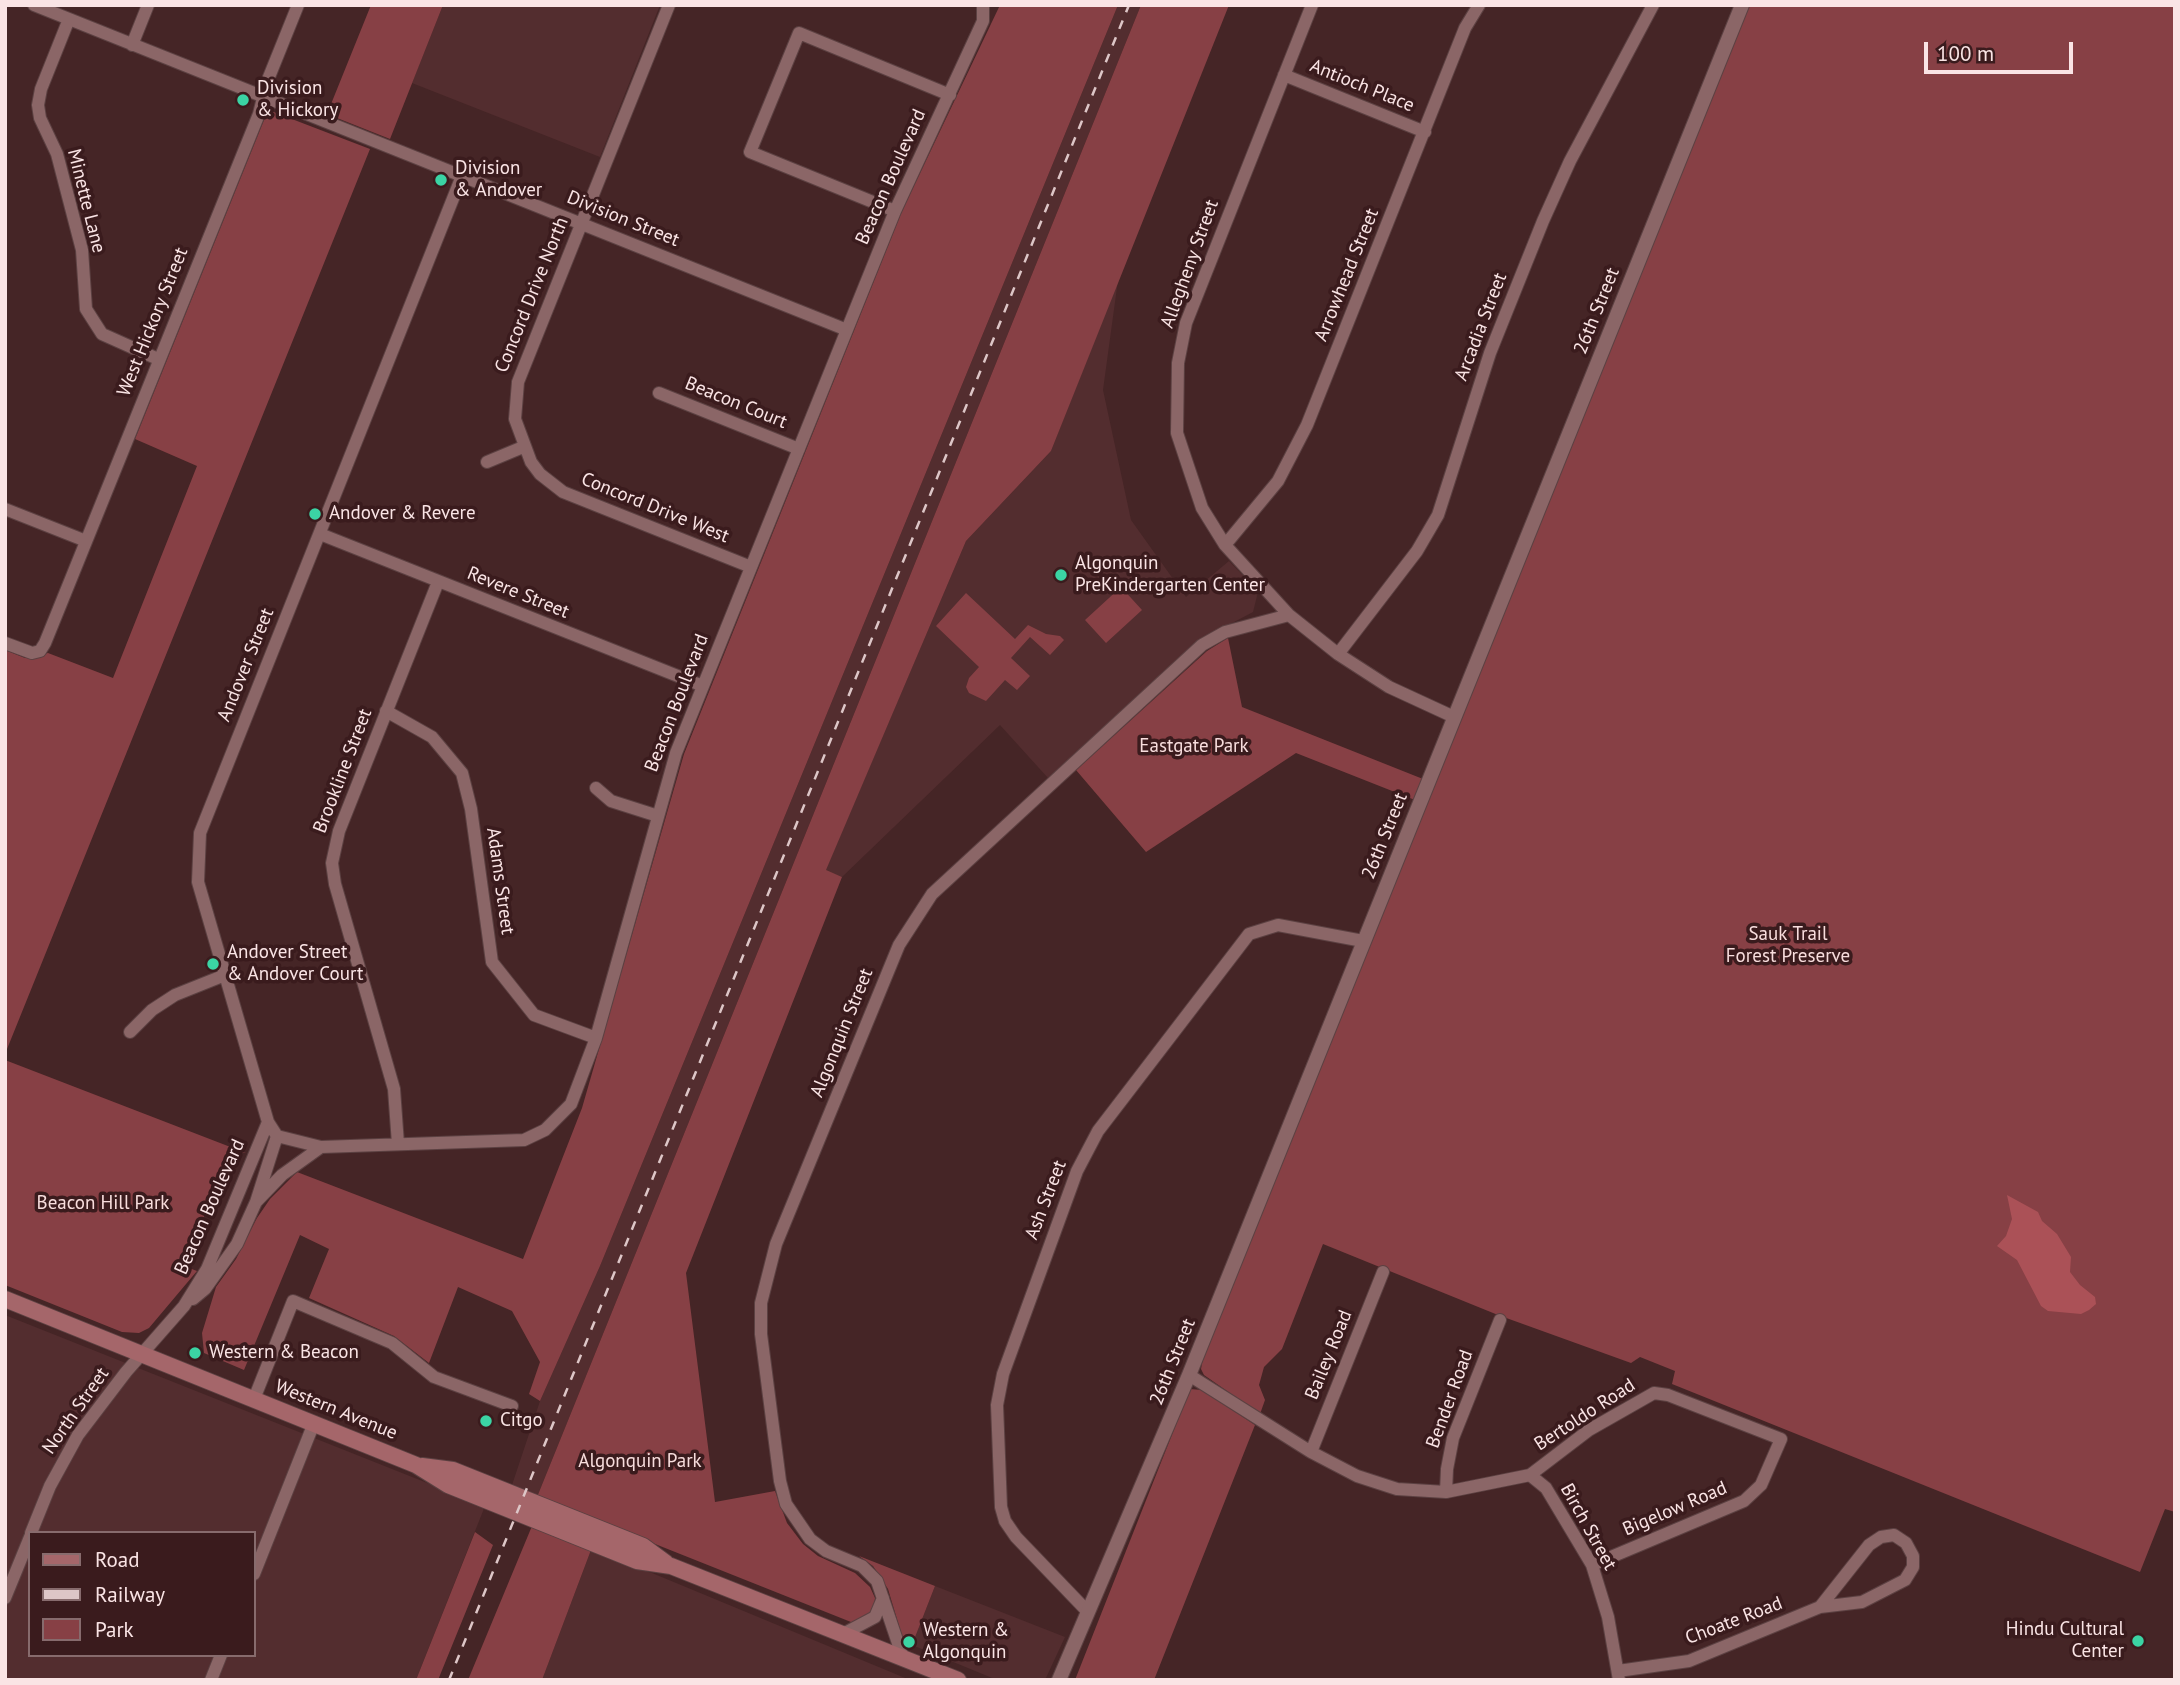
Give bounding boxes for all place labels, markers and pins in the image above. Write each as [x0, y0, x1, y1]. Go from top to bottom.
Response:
place label: Division & Hickory [257, 78, 338, 122]
marker: Division & Hickory [235, 92, 251, 108]
place label: Division & Andover [455, 158, 542, 202]
marker: Division & Andover [433, 172, 449, 188]
place label: Andover & Revere [329, 503, 476, 525]
marker: Andover & Revere [307, 506, 323, 522]
place label: Algonquin PreKindergarten Center [1075, 553, 1265, 597]
marker: Algonquin PreKindergarten Center [1053, 567, 1069, 583]
place label: Andover Street & Andover Court [227, 942, 363, 986]
marker: Andover Street & Andover Court [205, 956, 221, 972]
place label: Western & Beacon [209, 1342, 359, 1364]
marker: Western & Beacon [187, 1345, 203, 1361]
place label: Citgo [500, 1410, 543, 1432]
marker: Citgo [478, 1413, 494, 1429]
place label: Hindu Cultural Center [2006, 1619, 2124, 1663]
place label: Western & Algonquin [923, 1620, 1009, 1664]
marker: Hindu Cultural Center [2130, 1633, 2146, 1649]
marker: Western & Algonquin [901, 1634, 917, 1650]

